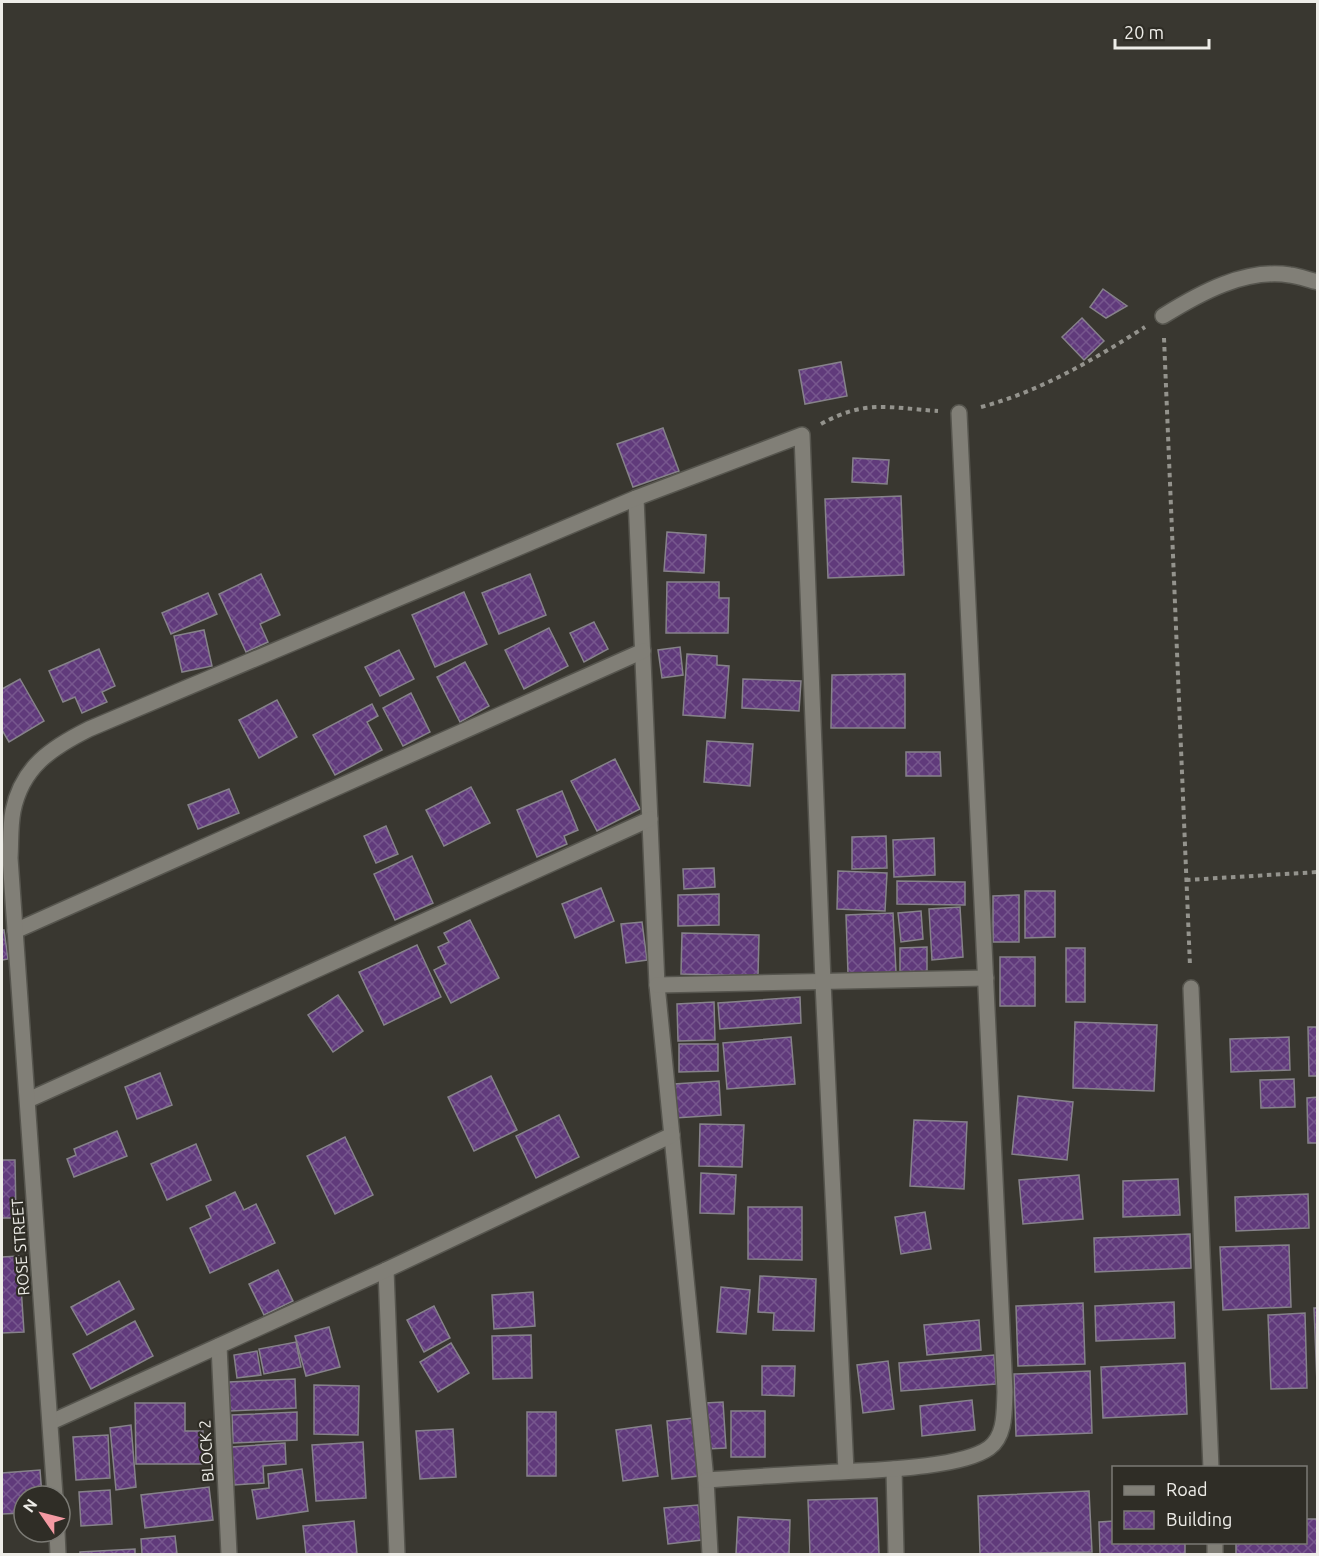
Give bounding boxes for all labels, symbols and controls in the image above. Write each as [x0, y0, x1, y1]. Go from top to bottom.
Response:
scale bar [1115, 12, 1210, 50]
text: 20 m [1124, 22, 1164, 42]
street label: ROSE STREET [8, 1198, 32, 1296]
street label: BLOCK 2 [195, 1419, 217, 1483]
legend [1112, 1466, 1307, 1544]
text: Road [1166, 1479, 1208, 1499]
north arrow [12, 1484, 72, 1544]
text: N [19, 1495, 41, 1515]
text: Building [1166, 1509, 1232, 1529]

